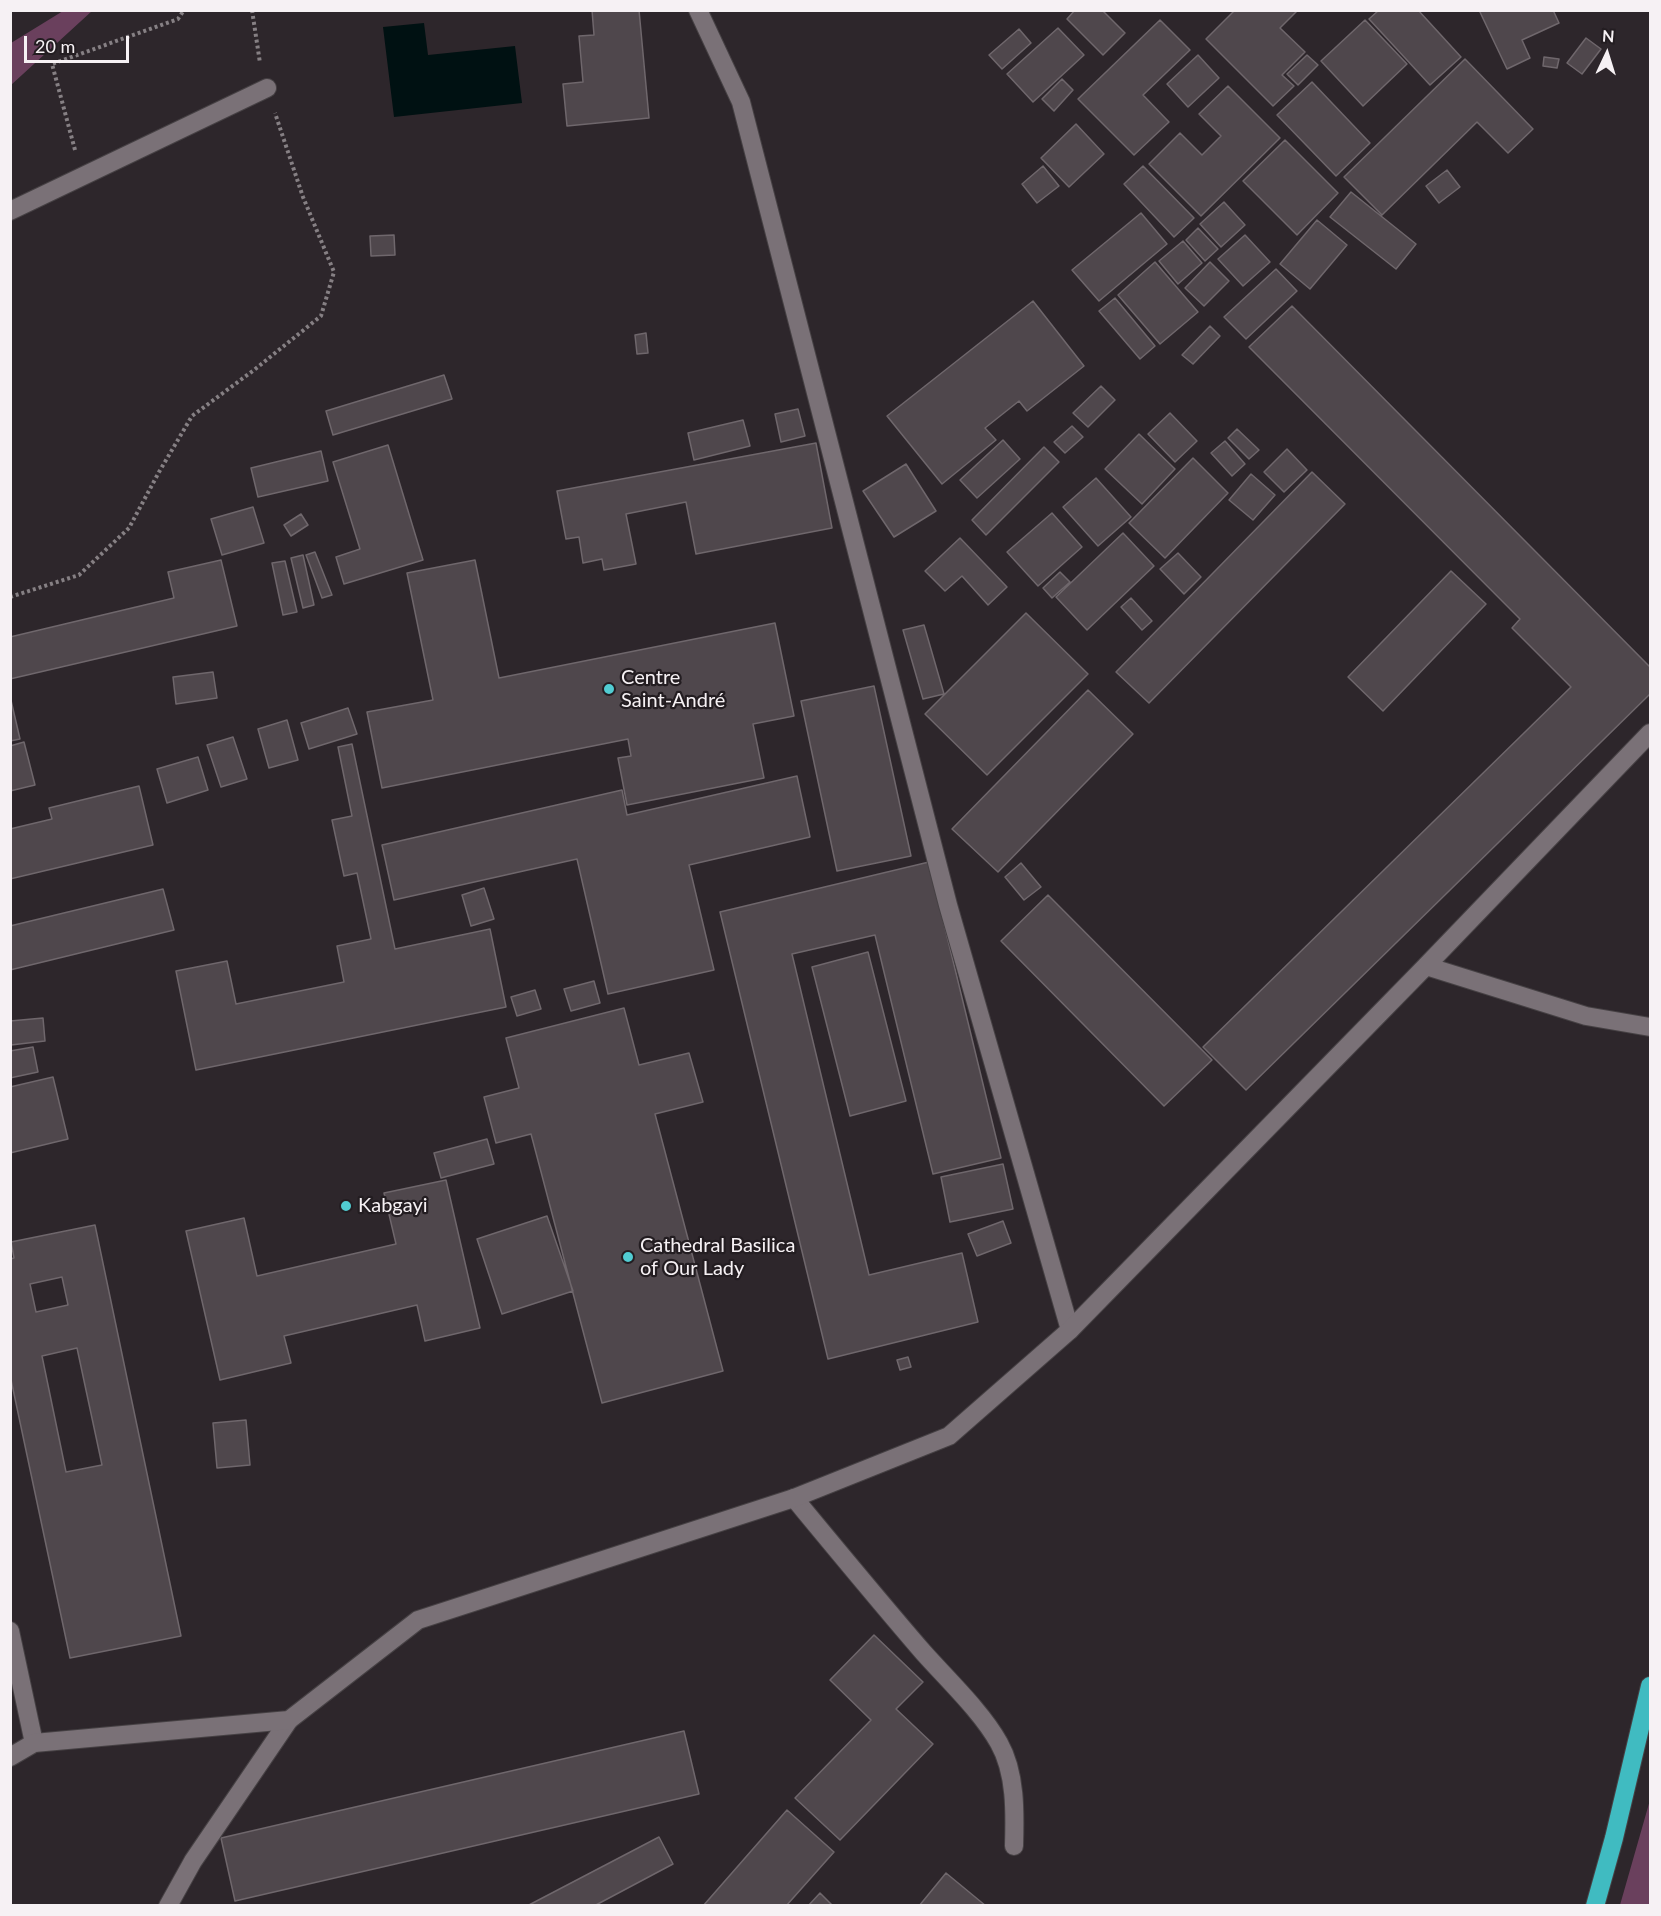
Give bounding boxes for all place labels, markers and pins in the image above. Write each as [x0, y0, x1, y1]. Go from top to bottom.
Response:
place label: Centre Saint-André [621, 666, 725, 713]
marker: Centre Saint-André [602, 682, 616, 696]
place label: Kabgayi [358, 1194, 428, 1218]
marker: Kabgayi [339, 1199, 353, 1213]
place label: Cathedral Basilica of Our Lady [640, 1234, 795, 1281]
marker: Cathedral Basilica of Our Lady [621, 1250, 635, 1264]

